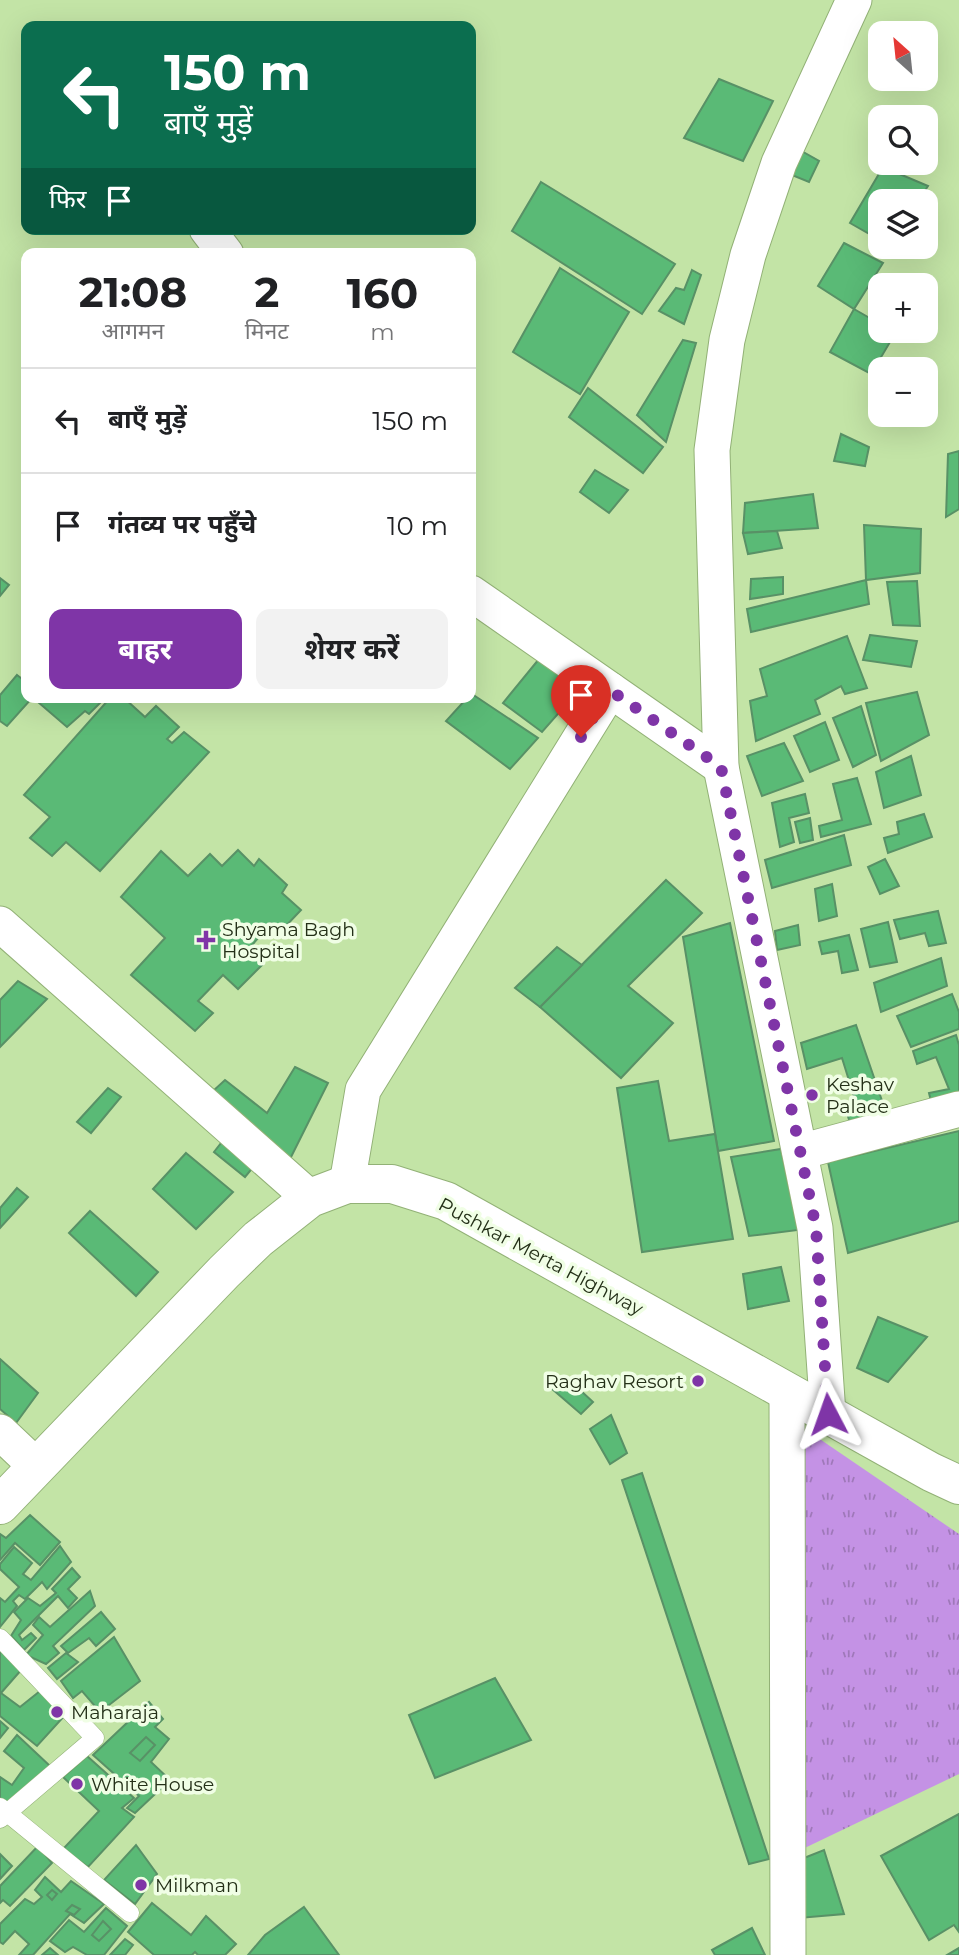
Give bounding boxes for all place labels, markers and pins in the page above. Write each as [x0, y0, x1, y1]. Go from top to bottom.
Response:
pin [551, 665, 611, 737]
place label: Shyama Bagh Hospital [222, 918, 355, 963]
marker: Shyama Bagh Hospital [196, 930, 216, 950]
place label: Keshav Palace [826, 1073, 895, 1118]
marker: Keshav Palace [804, 1087, 820, 1103]
place label: Raghav Resort [545, 1370, 684, 1393]
marker: Raghav Resort [690, 1373, 706, 1389]
place label: Maharaja [71, 1701, 159, 1724]
marker: Maharaja [49, 1704, 65, 1720]
place label: White House [91, 1773, 214, 1796]
marker: White House [69, 1776, 85, 1792]
place label: Milkman [155, 1874, 239, 1897]
marker: Milkman [133, 1877, 149, 1893]

